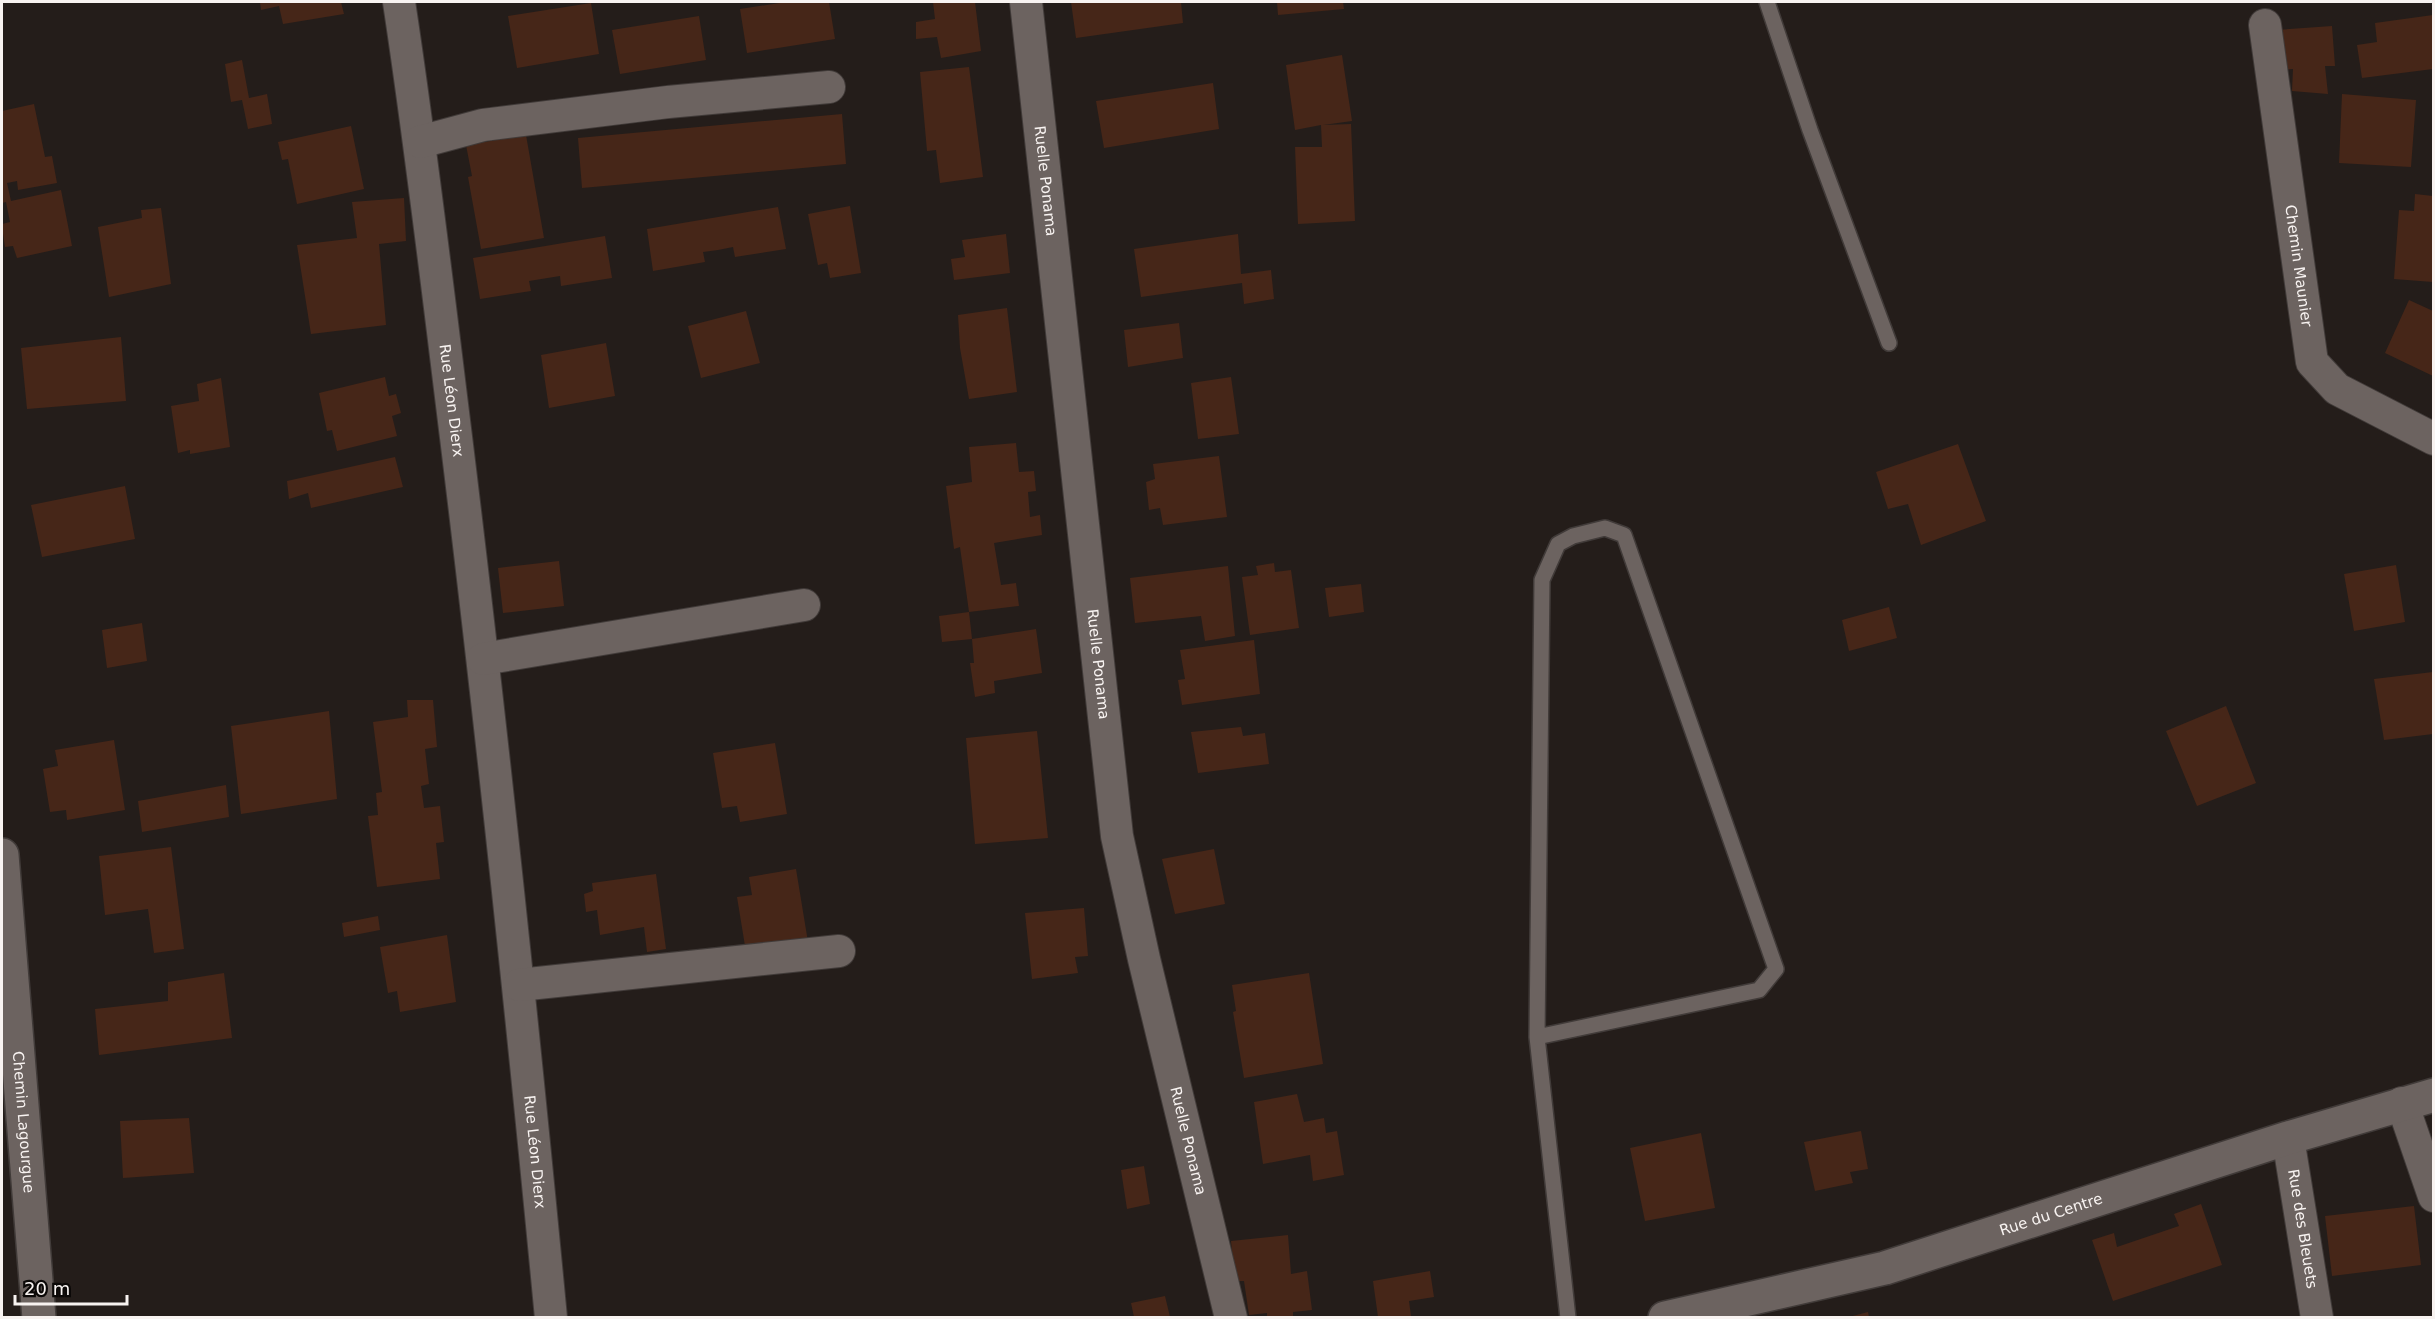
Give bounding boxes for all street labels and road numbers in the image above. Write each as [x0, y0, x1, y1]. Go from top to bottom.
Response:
street label: Ruelle Ponama [1031, 125, 1060, 237]
street label: Chemin Maunier [2281, 203, 2316, 329]
street label: Rue Léon Dierx [436, 343, 467, 458]
street label: Ruelle Ponama [1083, 608, 1113, 720]
street label: Chemin Lagourgue [9, 1051, 38, 1194]
street label: Ruelle Ponama [1166, 1085, 1210, 1197]
street label: Rue Léon Dierx [520, 1094, 549, 1209]
street label: Rue des Bleuets [2284, 1168, 2321, 1290]
street label: Rue du Centre [1997, 1189, 2105, 1239]

